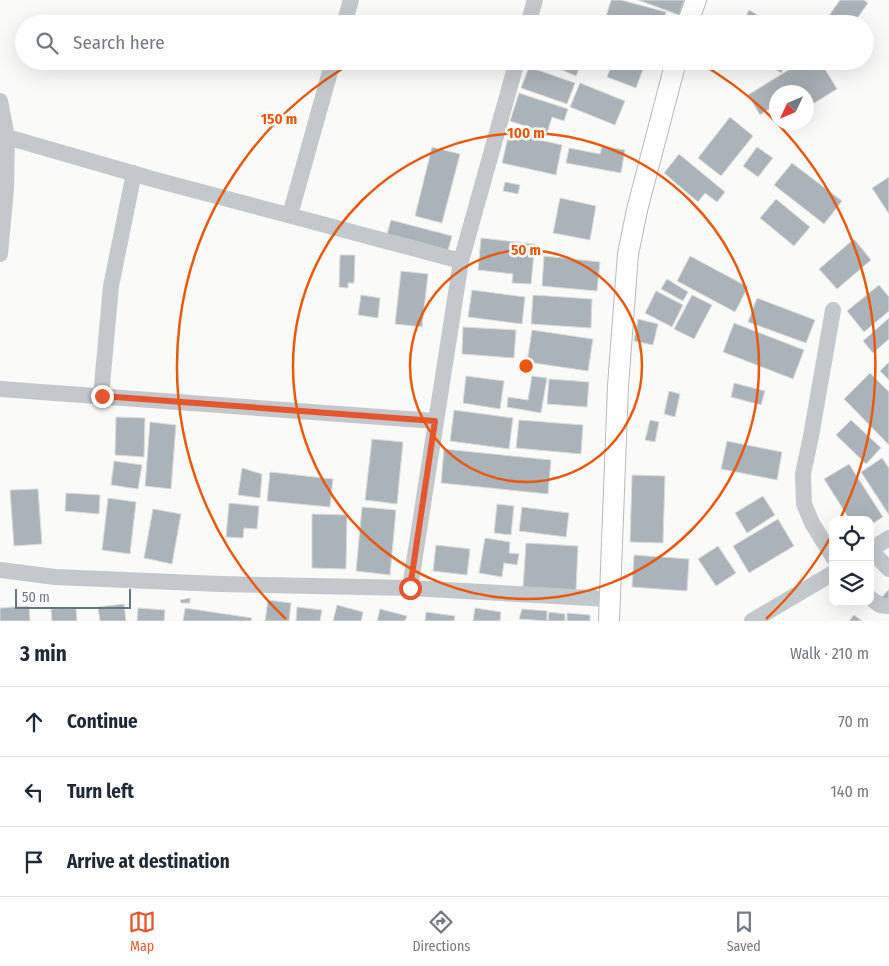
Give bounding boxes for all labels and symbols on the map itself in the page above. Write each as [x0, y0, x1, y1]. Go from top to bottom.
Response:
north arrow [769, 85, 814, 130]
text: 150 m [261, 110, 297, 128]
text: 100 m [507, 124, 545, 142]
text: 50 m [511, 241, 541, 259]
centre of rings [517, 357, 535, 375]
route end [91, 385, 114, 408]
route start [399, 577, 422, 600]
scale bar [15, 586, 131, 609]

